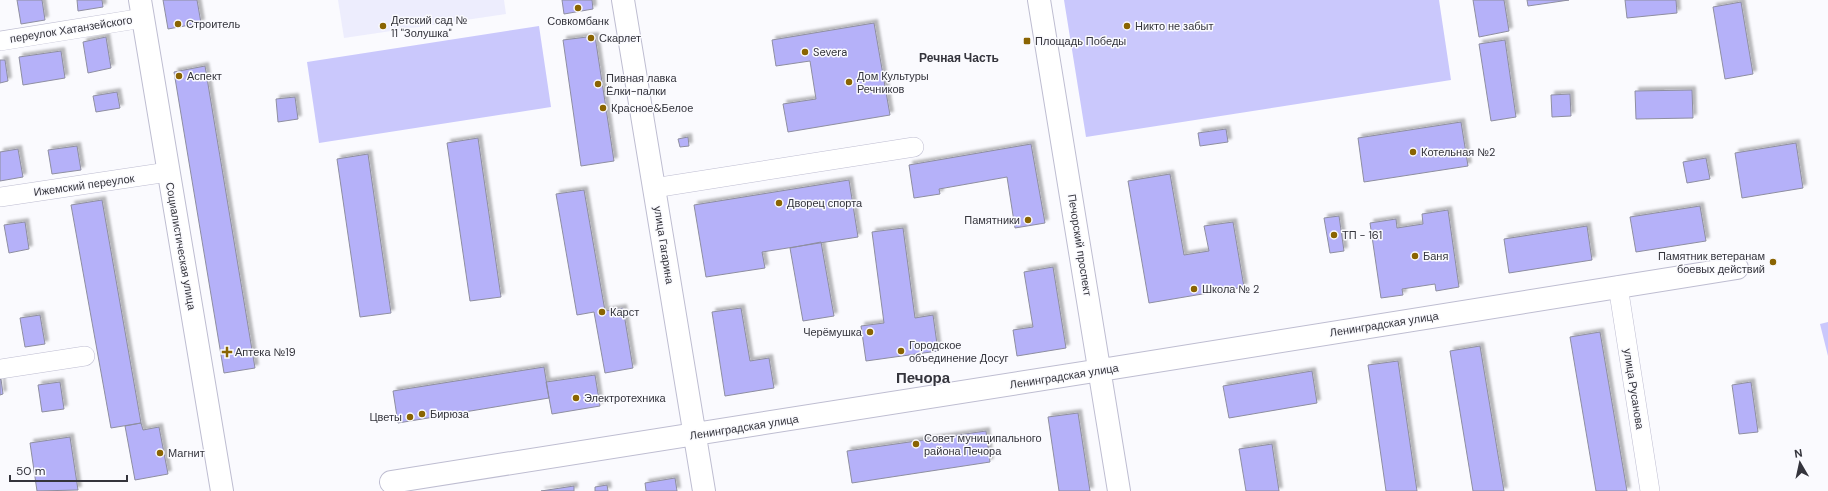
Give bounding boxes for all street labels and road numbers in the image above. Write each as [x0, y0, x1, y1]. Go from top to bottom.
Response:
street label: переулок Хатанзейского [9, 12, 133, 46]
street label: Ижемский переулок [33, 171, 135, 199]
street label: Социалистическая улица [163, 181, 199, 312]
street label: Печорский проспект [1065, 193, 1095, 297]
street label: улица Гагарина [651, 205, 677, 286]
street label: Ленинградская улица [1329, 308, 1440, 340]
street label: улица Русанова [1621, 348, 1647, 431]
street label: Ленинградская улица [1009, 360, 1120, 392]
street label: Ленинградская улица [689, 411, 800, 443]

